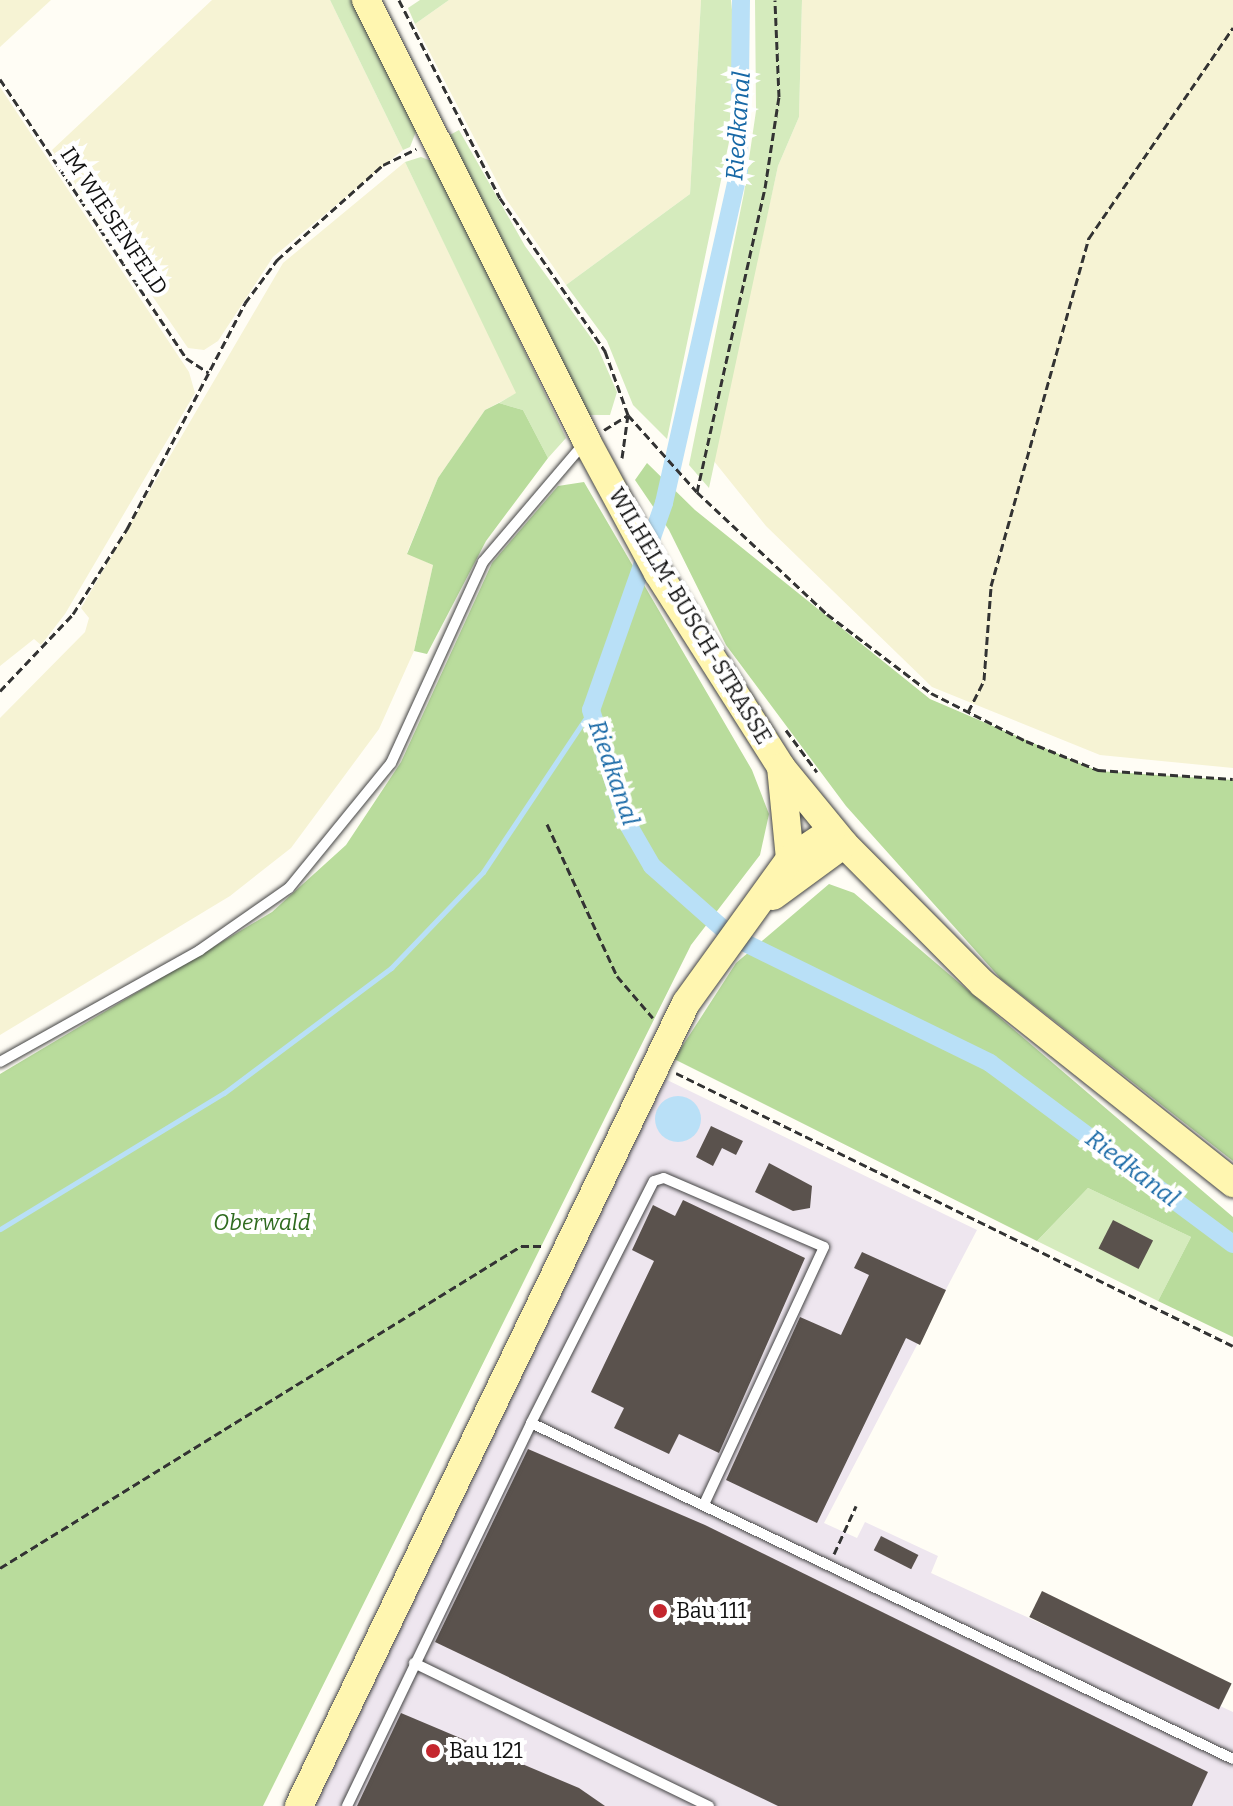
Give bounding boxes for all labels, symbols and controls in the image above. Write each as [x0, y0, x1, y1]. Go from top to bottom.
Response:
water label: Riedkanal [721, 70, 757, 182]
street label: IM WIESENFELD [55, 142, 173, 300]
street label: WILHELM-BUSCH-STRASSE [603, 483, 777, 749]
water label: Riedkanal [582, 717, 644, 829]
water label: Riedkanal [1080, 1125, 1184, 1213]
park label: Oberwald [213, 1210, 311, 1236]
place label: Bau 111 [676, 1598, 747, 1624]
marker: Bau 111 [651, 1602, 669, 1620]
place label: Bau 121 [449, 1738, 523, 1764]
marker: Bau 121 [424, 1742, 442, 1760]

